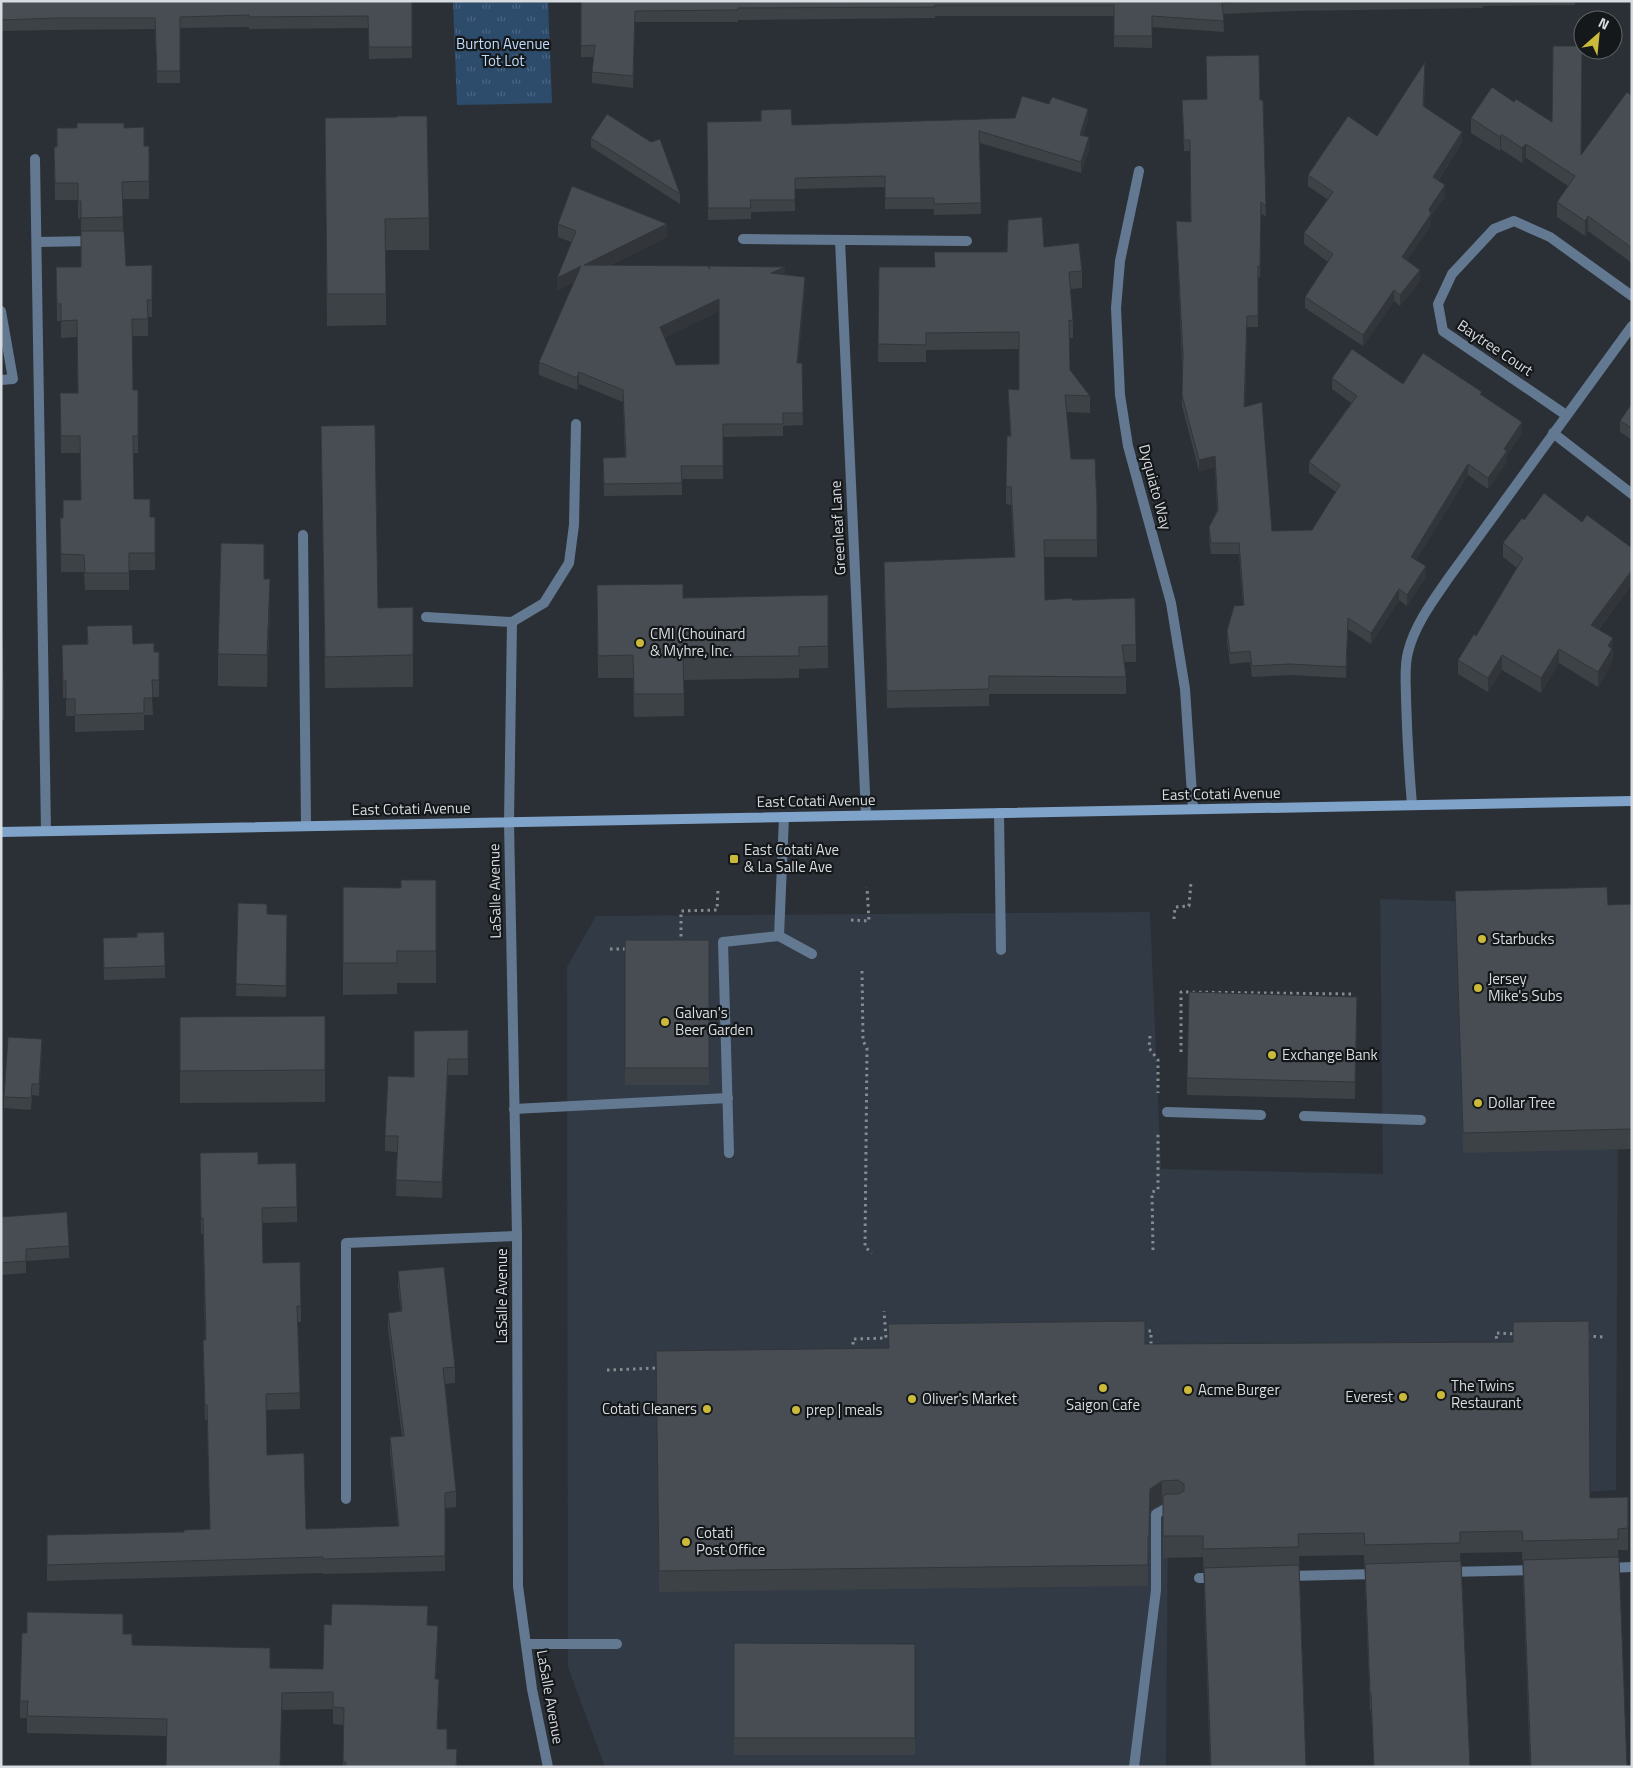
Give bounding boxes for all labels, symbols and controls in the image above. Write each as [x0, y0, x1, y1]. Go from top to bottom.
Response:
north arrow [1573, 10, 1623, 60]
text: N [1595, 11, 1613, 35]
park label: Burton Avenue Tot Lot [456, 32, 550, 72]
street label: Baytree Court [1453, 314, 1538, 382]
street label: Dyquiato Way [1133, 442, 1178, 532]
street label: Greenleaf Lane [824, 480, 851, 576]
place label: CMI (Chouinard & Myhre, Inc. [650, 622, 745, 662]
marker: CMI (Chouinard & Myhre, Inc. [634, 637, 646, 649]
street label: East Cotati Avenue [1161, 781, 1281, 806]
street label: East Cotati Avenue [756, 788, 876, 813]
street label: East Cotati Avenue [351, 796, 471, 821]
place label: East Cotati Ave & La Salle Ave [744, 838, 839, 878]
street label: LaSalle Avenue [482, 843, 507, 939]
marker: East Cotati Ave & La Salle Ave [728, 853, 740, 865]
place label: Starbucks [1492, 927, 1555, 950]
marker: Starbucks [1476, 933, 1488, 945]
place label: Jersey Mike's Subs [1488, 967, 1563, 1007]
marker: Jersey Mike's Subs [1472, 982, 1484, 994]
place label: Galvan's Beer Garden [675, 1001, 753, 1041]
marker: Galvan's Beer Garden [659, 1016, 671, 1028]
place label: Exchange Bank [1282, 1043, 1378, 1066]
marker: Exchange Bank [1266, 1049, 1278, 1061]
place label: Dollar Tree [1488, 1091, 1555, 1114]
marker: Dollar Tree [1472, 1097, 1484, 1109]
street label: LaSalle Avenue [490, 1248, 513, 1344]
place label: The Twins Restaurant [1451, 1374, 1522, 1414]
place label: Acme Burger [1198, 1378, 1280, 1401]
marker: Saigon Cafe [1097, 1382, 1109, 1394]
marker: Acme Burger [1182, 1384, 1194, 1396]
place label: Everest [1345, 1385, 1394, 1408]
place label: Oliver's Market [922, 1387, 1018, 1410]
marker: The Twins Restaurant [1435, 1389, 1447, 1401]
marker: Everest [1397, 1391, 1409, 1403]
marker: Oliver's Market [906, 1393, 918, 1405]
place label: Saigon Cafe [1066, 1393, 1140, 1416]
place label: Cotati Cleaners [602, 1397, 697, 1420]
place label: prep | meals [806, 1398, 883, 1421]
marker: Cotati Cleaners [701, 1403, 713, 1415]
marker: prep | meals [790, 1404, 802, 1416]
place label: Cotati Post Office [696, 1521, 765, 1561]
marker: Cotati Post Office [680, 1536, 692, 1548]
street label: LaSalle Avenue [531, 1648, 570, 1746]

